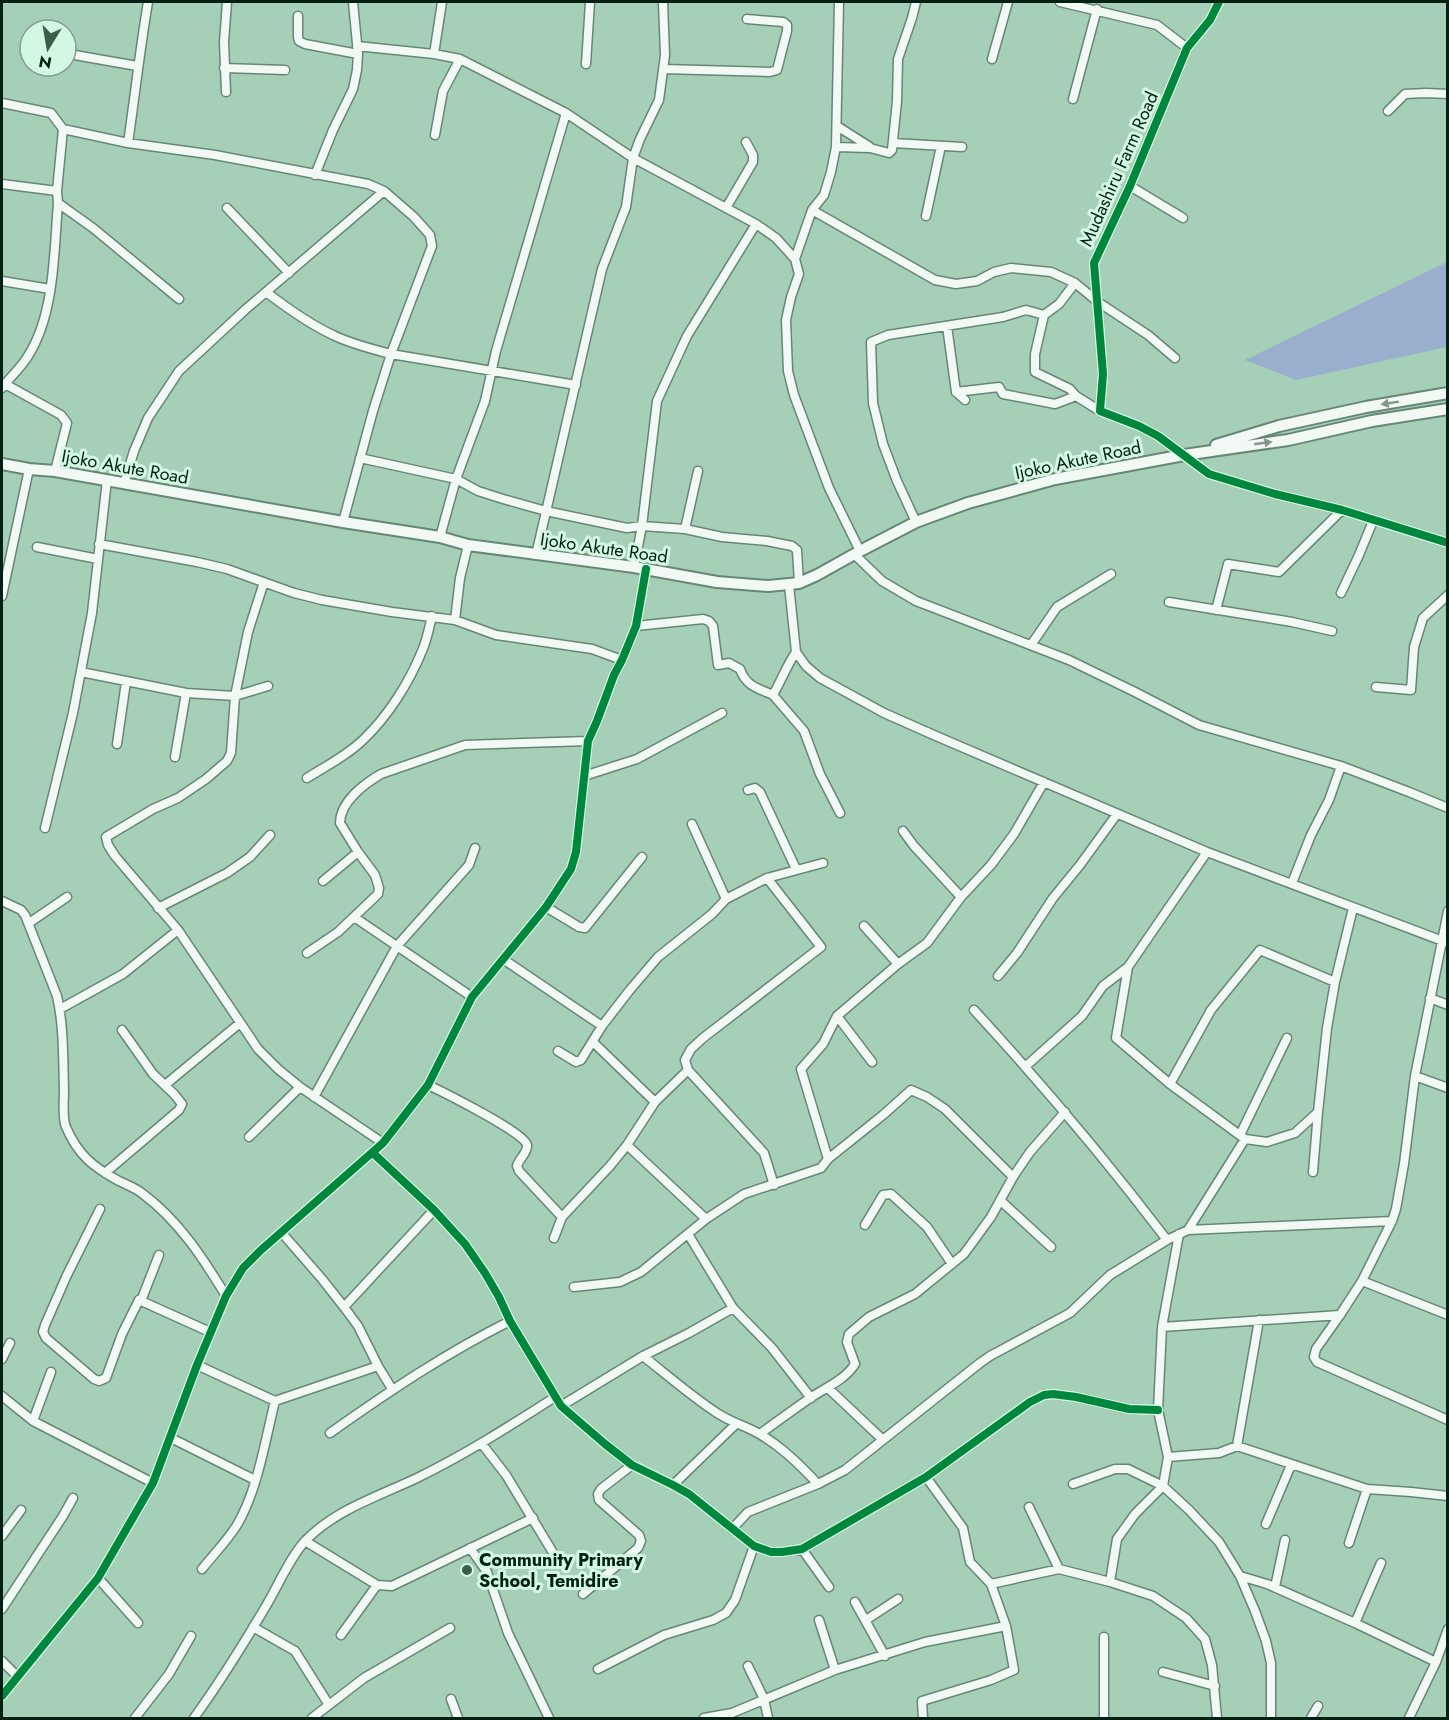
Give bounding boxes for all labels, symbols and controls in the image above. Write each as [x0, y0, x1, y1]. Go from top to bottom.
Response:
north arrow [18, 18, 78, 78]
text: N [37, 50, 54, 75]
street label: Mudashiru Farm Road [1073, 87, 1165, 251]
one-way arrow [1380, 399, 1399, 408]
street label: Ijoko Akute Road [1012, 434, 1144, 486]
one-way arrow [1253, 439, 1272, 448]
street label: Ijoko Akute Road [59, 443, 191, 491]
street label: Ijoko Akute Road [539, 526, 669, 570]
place label: Community Primary School, Temidire [479, 1547, 644, 1594]
marker: Community Primary School, Temidire [460, 1563, 474, 1577]

